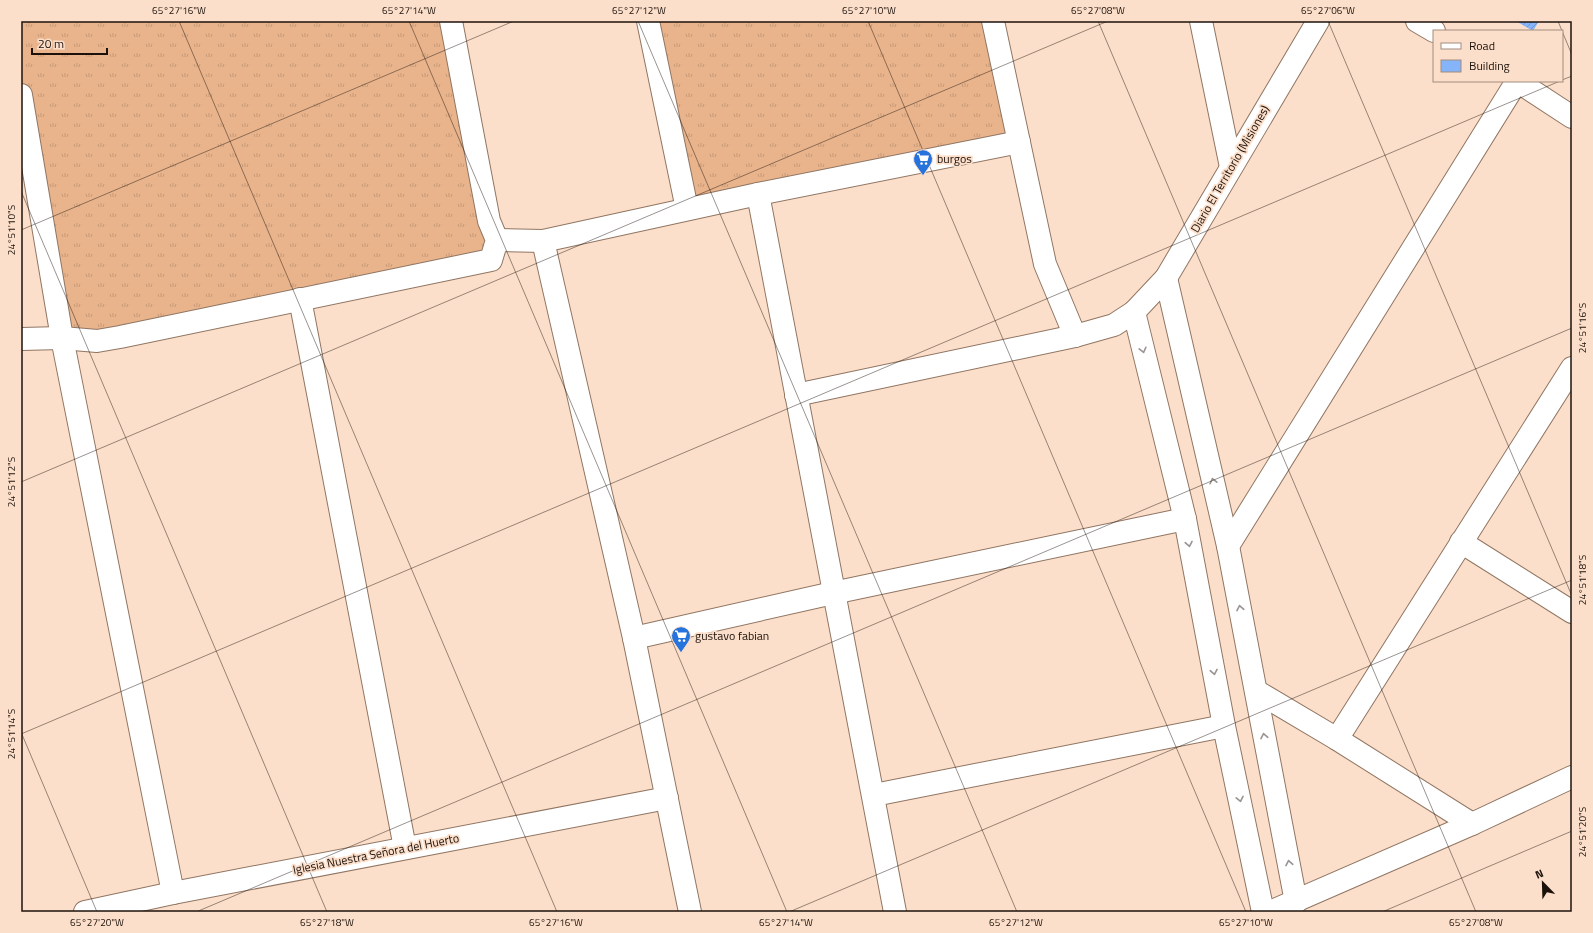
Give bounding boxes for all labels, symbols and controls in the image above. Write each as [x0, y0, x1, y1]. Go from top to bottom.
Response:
text: 65°27'16"W [152, 3, 206, 18]
text: 65°27'14"W [382, 3, 436, 18]
text: 65°27'12"W [612, 3, 666, 18]
text: 65°27'10"W [842, 3, 896, 18]
text: 65°27'08"W [1071, 3, 1125, 18]
text: 65°27'06"W [1301, 3, 1355, 18]
scale bar [32, 30, 107, 56]
legend [1433, 30, 1563, 82]
text: 20 m [38, 34, 64, 53]
text: Road [1469, 36, 1495, 55]
text: Building [1469, 56, 1510, 75]
street label: Diario El Territorio (Misiones) [1185, 102, 1274, 236]
supermarket icon: burgos [912, 148, 934, 176]
place label: burgos [937, 149, 972, 168]
text: 24°51'10"S [4, 205, 19, 255]
text: 24°51'16"S [1575, 303, 1590, 353]
one-way arrow [1138, 346, 1147, 353]
text: 24°51'12"S [4, 457, 19, 507]
one-way arrow [1209, 478, 1218, 485]
one-way arrow [1185, 541, 1193, 547]
text: 24°51'18"S [1575, 555, 1590, 605]
one-way arrow [1236, 605, 1245, 611]
supermarket icon: gustavo fabian [670, 625, 692, 653]
place label: gustavo fabian [695, 626, 769, 645]
one-way arrow [1209, 669, 1218, 675]
text: 24°51'14"S [4, 709, 19, 759]
one-way arrow [1261, 733, 1269, 739]
one-way arrow [1235, 796, 1243, 802]
text: 24°51'20"S [1575, 807, 1590, 857]
street label: Iglesia Nuestra Señora del Huerto [291, 828, 461, 879]
one-way arrow [1285, 860, 1293, 866]
north arrow [1523, 863, 1563, 903]
text: N [1532, 865, 1546, 883]
text: 65°27'20"W [70, 915, 124, 930]
text: 65°27'18"W [300, 915, 354, 930]
text: 65°27'16"W [529, 915, 583, 930]
text: 65°27'14"W [759, 915, 813, 930]
text: 65°27'12"W [989, 915, 1043, 930]
text: 65°27'10"W [1219, 915, 1273, 930]
text: 65°27'08"W [1449, 915, 1503, 930]

